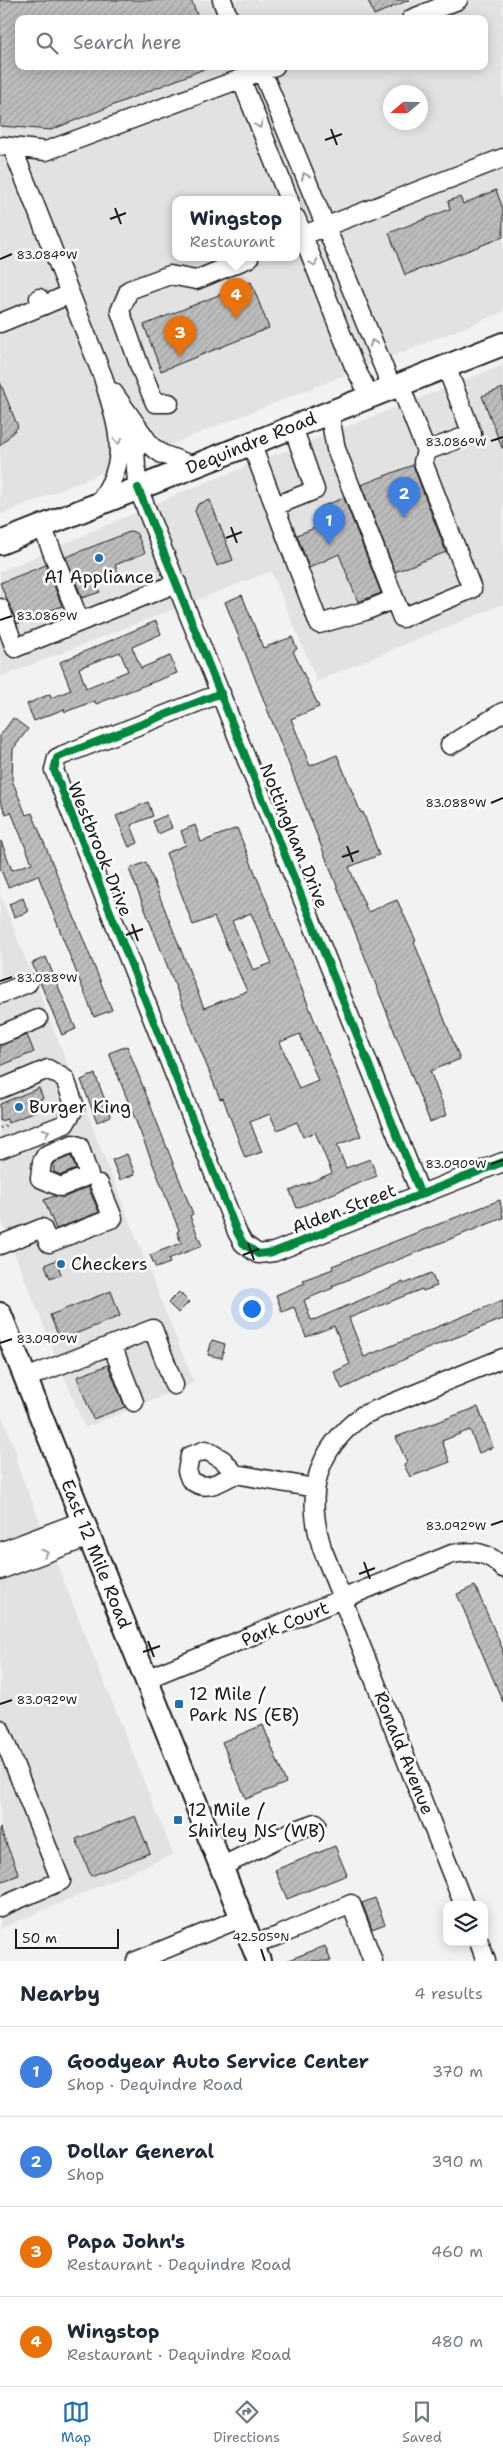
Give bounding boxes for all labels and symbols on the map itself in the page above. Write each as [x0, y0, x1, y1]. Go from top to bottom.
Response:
north arrow [383, 85, 428, 130]
one-way arrow [253, 120, 263, 129]
one-way arrow [301, 172, 311, 181]
text: 83.084°W [17, 247, 77, 263]
one-way arrow [308, 258, 318, 267]
pin: 4 [220, 278, 252, 319]
pin: 3 [164, 316, 196, 357]
one-way arrow [369, 339, 379, 348]
street label: Dequindre Road [182, 406, 320, 480]
text: 83.086°W [426, 434, 486, 450]
one-way arrow [112, 438, 123, 446]
pin: 2 [388, 477, 420, 518]
pin: 1 [313, 504, 345, 545]
marker: A1 Appliance [93, 552, 105, 564]
place label: A1 Appliance [44, 565, 154, 589]
text: 83.086°W [17, 608, 77, 624]
street label: Nottingham Drive [254, 760, 334, 912]
street label: Westbrook Drive [62, 778, 138, 920]
text: 83.088°W [425, 795, 487, 811]
text: 83.088°W [16, 970, 78, 986]
place label: Burger King [29, 1095, 131, 1119]
marker: Burger King [13, 1101, 25, 1113]
one-way arrow [41, 1128, 49, 1138]
text: 83.090°W [426, 1156, 486, 1172]
street label: Alden Street [289, 1178, 400, 1240]
place label: Checkers [71, 1252, 148, 1276]
marker: Checkers [55, 1258, 67, 1270]
your location [239, 1296, 265, 1322]
text: 83.090°W [17, 1331, 77, 1347]
street label: East 12 Mile Road [55, 1476, 137, 1632]
text: 83.092°W [426, 1518, 486, 1534]
one-way arrow [40, 1549, 48, 1559]
street label: Park Court [238, 1596, 332, 1652]
place label: 12 Mile / Park NS (EB) [189, 1682, 299, 1727]
street label: Ronald Avenue [368, 1688, 440, 1818]
text: 83.092°W [17, 1692, 77, 1708]
marker: 12 Mile / Park NS (EB) [173, 1698, 185, 1710]
place label: 12 Mile / Shirley NS (WB) [188, 1798, 325, 1843]
marker: 12 Mile / Shirley NS (WB) [172, 1814, 184, 1826]
scale bar [15, 1926, 119, 1949]
text: 42.505°N [233, 1929, 289, 1945]

